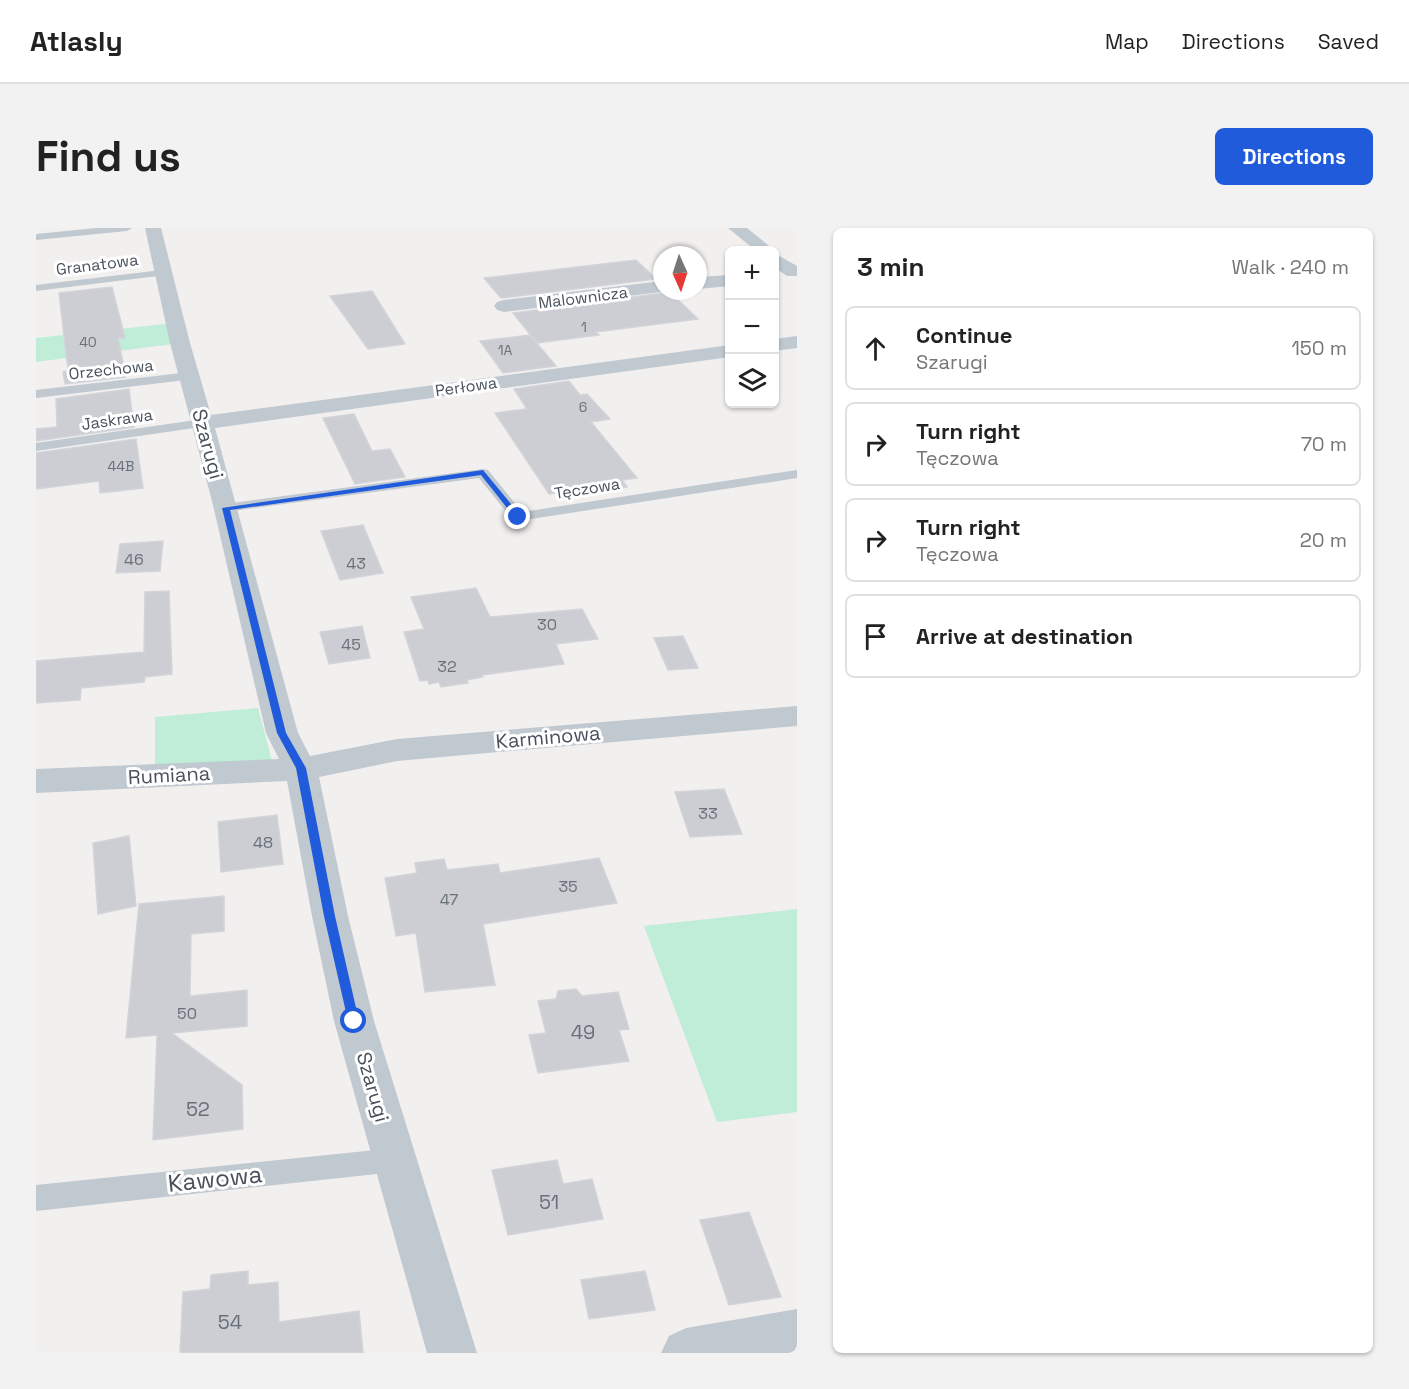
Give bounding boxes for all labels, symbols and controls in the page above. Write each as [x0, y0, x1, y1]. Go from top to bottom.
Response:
text: Atlasly [30, 23, 123, 59]
text: Map [1105, 28, 1149, 55]
text: Directions [1182, 28, 1285, 55]
text: Saved [1318, 28, 1379, 55]
button: Directions [1215, 128, 1373, 185]
text: Find us [36, 130, 181, 183]
north arrow [653, 246, 707, 300]
map controls [725, 246, 779, 408]
button: + [725, 246, 779, 300]
street label: Granatowa [55, 249, 139, 280]
text: 3 min [857, 250, 925, 284]
text: Walk · 240 m [1231, 254, 1349, 280]
street label: Malownicza [537, 282, 629, 313]
button: − [725, 300, 779, 354]
house number: 1 [581, 318, 587, 336]
text: Continue [916, 321, 1012, 349]
icon: ahead [859, 332, 892, 365]
house number: 40 [79, 333, 97, 351]
text: 150 m [1292, 335, 1347, 361]
house number: 1A [498, 341, 513, 359]
text: Szarugi [916, 349, 988, 375]
button: layers [725, 354, 779, 408]
street label: Orzechowa [68, 355, 155, 384]
street label: Perłowa [434, 372, 498, 401]
house number: 6 [579, 398, 587, 416]
street label: Jaskrawa [80, 404, 154, 435]
street label: Szarugi [186, 406, 230, 482]
text: Turn right [916, 417, 1021, 445]
icon: right [859, 428, 892, 461]
text: 70 m [1301, 431, 1347, 457]
text: Tęczowa [916, 445, 999, 471]
house number: 44B [108, 457, 134, 475]
street label: Tęczowa [553, 473, 621, 504]
route end [504, 503, 530, 529]
text: Turn right [916, 513, 1021, 541]
icon: right [859, 524, 892, 557]
text: 20 m [1300, 527, 1347, 553]
text: Tęczowa [916, 541, 999, 567]
house number: 46 [124, 549, 144, 570]
house number: 43 [346, 553, 366, 574]
house number: 30 [537, 614, 557, 635]
icon: arrive [859, 620, 892, 653]
text: Arrive at destination [916, 622, 1133, 650]
house number: 45 [341, 634, 361, 655]
house number: 32 [437, 656, 457, 677]
street label: Karminowa [495, 719, 601, 755]
street label: Rumiana [127, 760, 211, 790]
house number: 33 [698, 803, 718, 824]
house number: 48 [253, 832, 273, 853]
house number: 35 [558, 876, 578, 897]
house number: 47 [440, 889, 458, 910]
house number: 50 [177, 1003, 197, 1024]
route start [340, 1007, 366, 1033]
house number: 49 [571, 1019, 595, 1045]
street label: Szarugi [351, 1049, 395, 1125]
house number: 52 [186, 1096, 210, 1122]
street label: Kawowa [166, 1158, 264, 1199]
house number: 51 [539, 1189, 559, 1215]
house number: 54 [218, 1309, 242, 1335]

